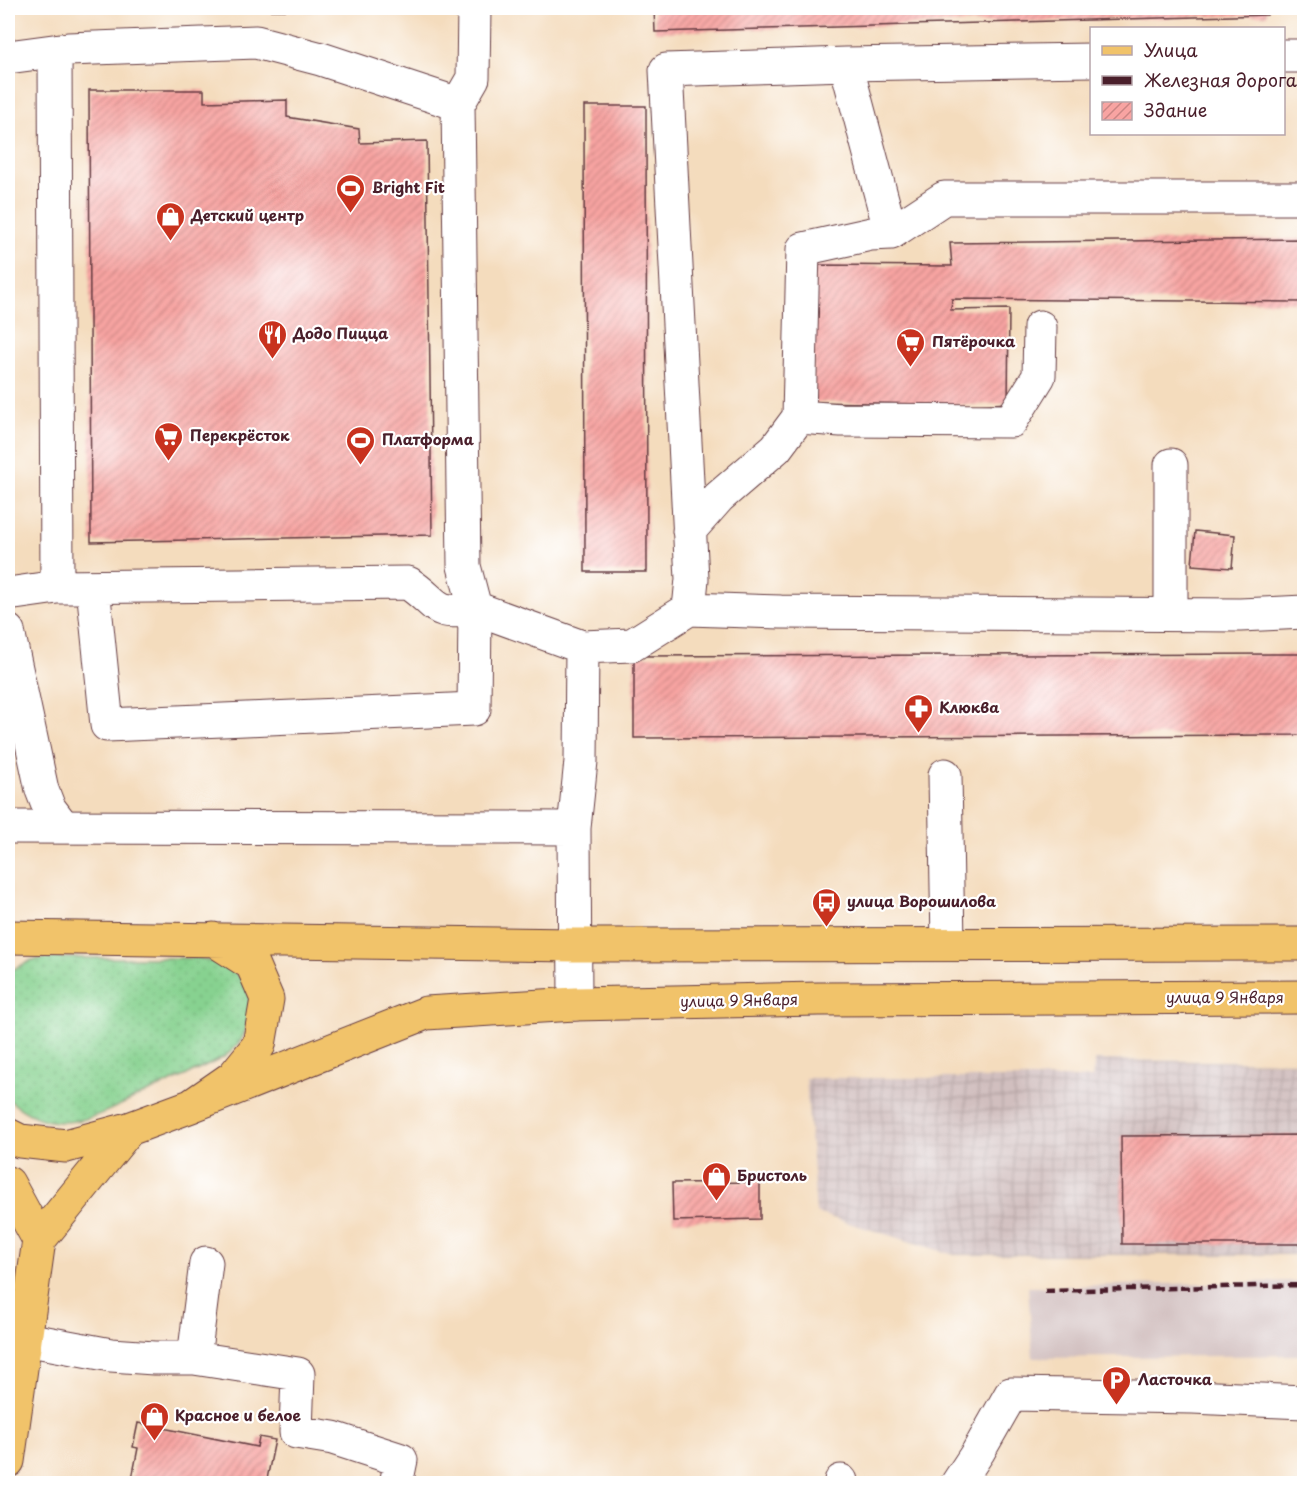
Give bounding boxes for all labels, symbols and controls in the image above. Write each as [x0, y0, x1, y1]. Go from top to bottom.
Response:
legend [1090, 27, 1285, 135]
text: Улица [1144, 36, 1198, 63]
text: Железная дорога [1144, 66, 1298, 93]
text: Здание [1144, 96, 1207, 123]
sports icon: Bright Fit [335, 172, 367, 214]
place label: Bright Fit [372, 175, 445, 198]
shop icon: Детский центр [154, 200, 186, 242]
place label: Детский центр [190, 203, 304, 226]
restaurant icon: Додо Пицца [256, 318, 288, 360]
place label: Додо Пицца [292, 321, 389, 344]
supermarket icon: Пятёрочка [895, 326, 927, 368]
place label: Пятёрочка [932, 329, 1016, 352]
supermarket icon: Перекрёсток [153, 420, 185, 462]
place label: Перекрёсток [190, 423, 290, 446]
sports icon: Платформа [345, 424, 377, 466]
place label: Платформа [382, 427, 475, 450]
pharmacy icon: Клюква [902, 692, 934, 734]
place label: Клюква [939, 695, 999, 718]
bus stop icon: улица Ворошилова [810, 886, 842, 928]
place label: улица Ворошилова [847, 889, 996, 912]
street label: улица 9 Января [1166, 985, 1284, 1008]
street label: улица 9 Января [680, 987, 798, 1012]
shop icon: Бристоль [700, 1160, 732, 1202]
place label: Бристоль [737, 1163, 807, 1186]
parking icon: Ласточка [1101, 1364, 1133, 1406]
place label: Ласточка [1138, 1367, 1213, 1390]
shop icon: Красное и белое [138, 1400, 170, 1442]
place label: Красное и белое [175, 1403, 301, 1426]

